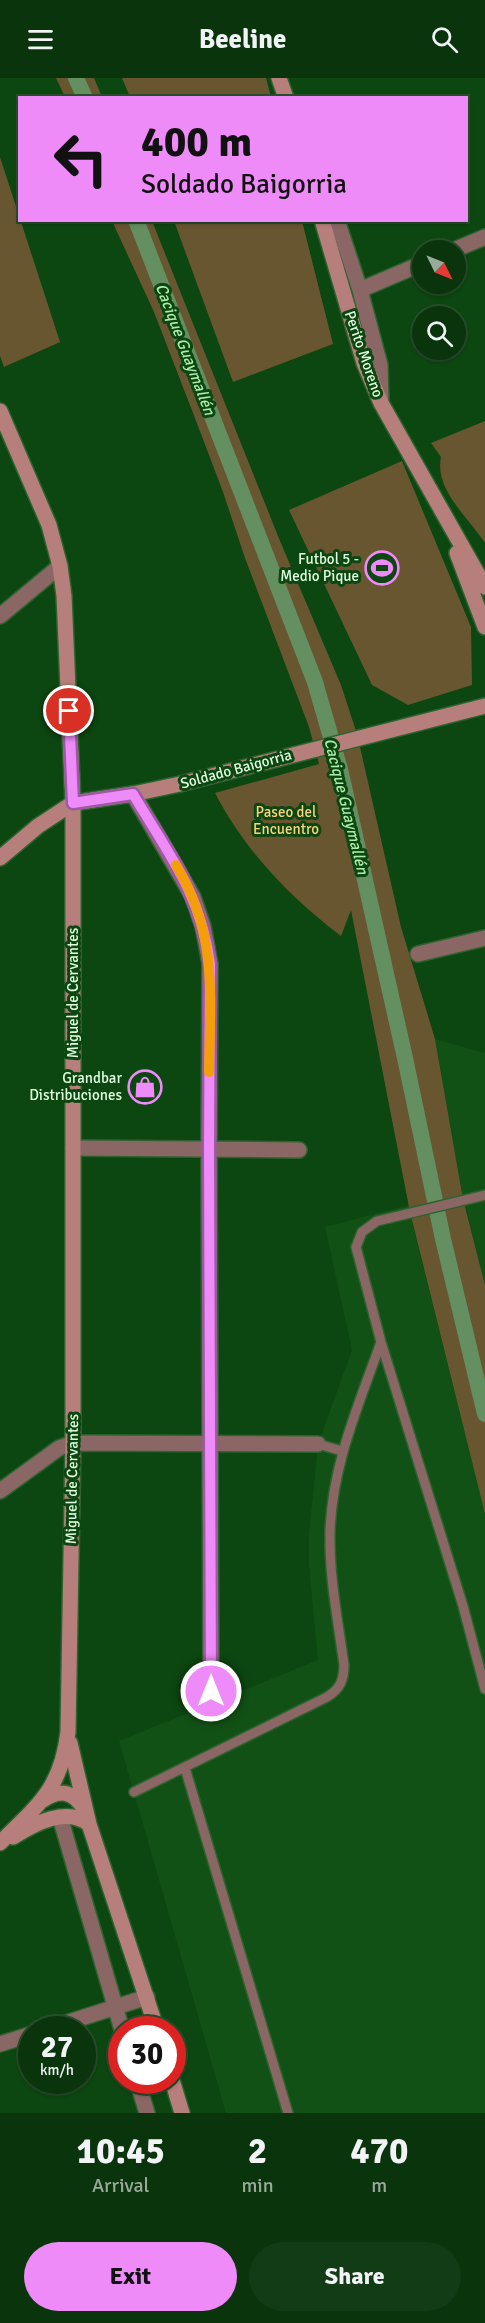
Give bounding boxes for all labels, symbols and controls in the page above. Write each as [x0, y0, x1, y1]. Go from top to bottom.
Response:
icon: menu [24, 23, 57, 56]
text: Beeline [199, 23, 286, 56]
icon: search [428, 23, 461, 56]
text: 400 m [141, 117, 252, 168]
icon: left [42, 120, 120, 198]
text: Soldado Baigorria [141, 168, 347, 201]
north arrow [412, 240, 466, 294]
map controls [412, 240, 466, 360]
water label: Cacique Guaymallén [151, 281, 220, 419]
button: search [412, 306, 466, 360]
street label: Perito Moreno [341, 308, 387, 400]
place label: Futbol 5 - Medio Pique [280, 550, 359, 585]
sports icon: Futbol 5 - Medio Pique [364, 550, 400, 586]
pin [43, 685, 94, 736]
icon: arrive [52, 694, 85, 727]
water label: Cacique Guaymallén [319, 736, 373, 878]
street label: Soldado Baigorria [178, 745, 294, 793]
park label: Paseo del Encuentro [253, 803, 319, 838]
street label: Miguel de Cervantes [64, 927, 82, 1058]
place label: Grandbar Distribuciones [29, 1069, 122, 1104]
shop icon: Grandbar Distribuciones [127, 1069, 163, 1105]
street label: Miguel de Cervantes [62, 1413, 82, 1544]
position arrow [179, 1659, 243, 1723]
speed limit sign: 30 [108, 2016, 186, 2094]
text: 27 [41, 2029, 73, 2066]
text: km/h [40, 2061, 74, 2079]
text: 10:45 [77, 2129, 165, 2174]
text: 2 [248, 2129, 267, 2174]
text: 470 [350, 2129, 408, 2174]
text: Arrival [92, 2173, 149, 2198]
text: min [241, 2173, 274, 2198]
text: m [371, 2173, 387, 2198]
button: Exit [24, 2242, 237, 2311]
button: Share [249, 2242, 461, 2311]

